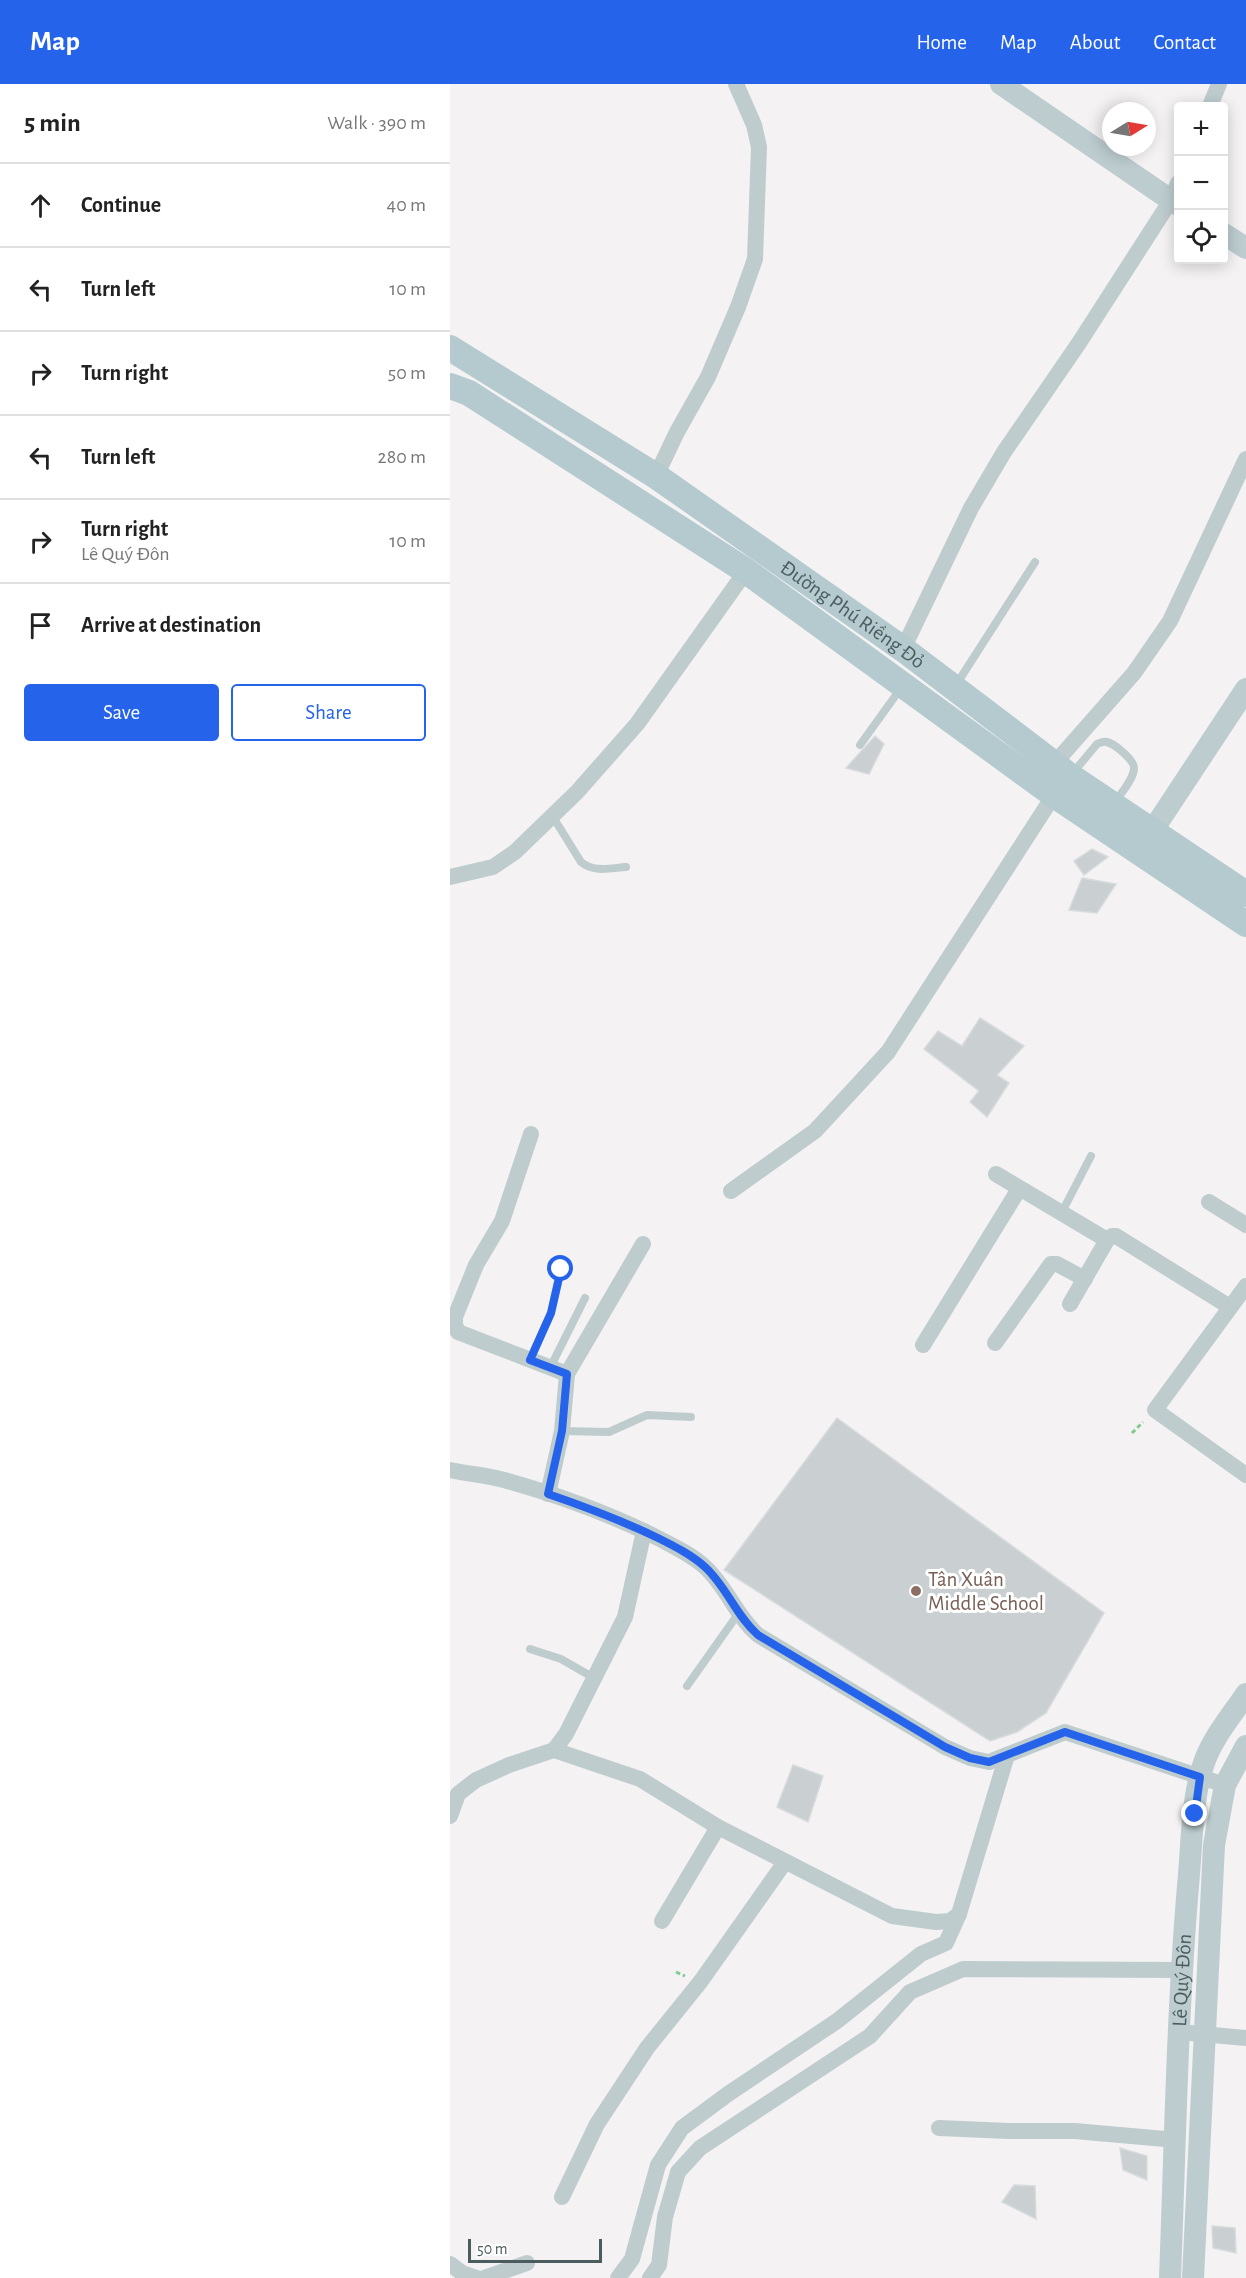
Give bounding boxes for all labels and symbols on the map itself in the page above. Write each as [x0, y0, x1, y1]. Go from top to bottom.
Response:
north arrow [1102, 102, 1156, 156]
street label: Đường Phú Riềng Đỏ [776, 557, 929, 673]
route start [547, 1255, 573, 1281]
place label: Tân Xuân Middle School [928, 1569, 1044, 1614]
marker: Tân Xuân Middle School [909, 1584, 923, 1598]
route end [1181, 1800, 1207, 1826]
street label: Lê Quý Đôn [1169, 1933, 1195, 2027]
scale bar [468, 2236, 602, 2264]

